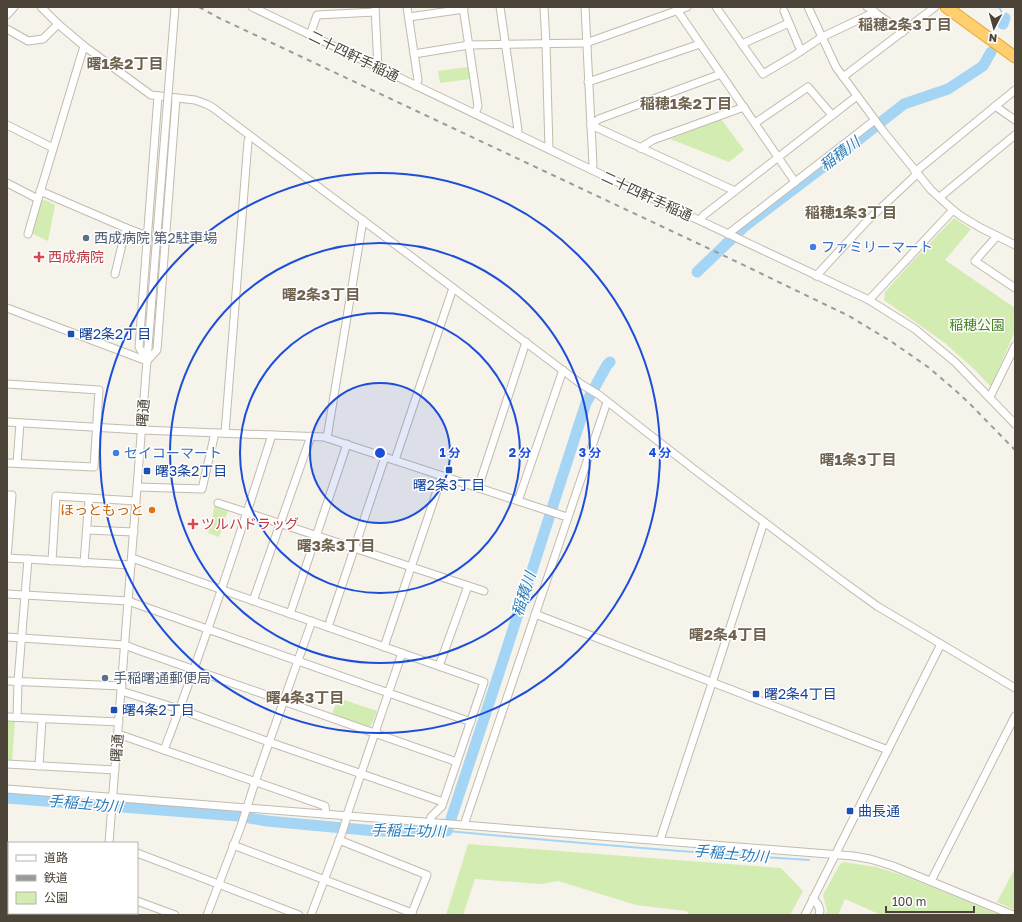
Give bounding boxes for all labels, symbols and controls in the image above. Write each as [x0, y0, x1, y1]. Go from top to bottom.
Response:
north arrow [974, 8, 1014, 48]
district label: 稲穂2条3丁目 [858, 15, 952, 33]
street label: 二十四軒手稲通 [306, 26, 402, 85]
text: N [988, 32, 998, 45]
district label: 曙1条2丁目 [87, 54, 163, 72]
district label: 稲穂1条2丁目 [640, 94, 732, 112]
water label: 稲積川 [816, 131, 864, 174]
street label: 二十四軒手稲通 [599, 167, 695, 224]
district label: 稲穂1条3丁目 [805, 203, 897, 221]
place label: 西成病院 第2駐車場 [94, 229, 218, 246]
marker: 西成病院 第2駐車場 [81, 233, 91, 243]
place label: ファミリーマート [821, 238, 933, 255]
marker: ファミリーマート [808, 242, 818, 252]
place label: 西成病院 [48, 248, 104, 265]
marker: 西成病院 [33, 251, 45, 263]
district label: 曙2条3丁目 [282, 285, 360, 303]
park label: 稲穂公園 [949, 316, 1005, 333]
place label: 曙2条2丁目 [79, 325, 151, 342]
marker: 曙2条2丁目 [66, 329, 76, 339]
street label: 曙通 [133, 398, 152, 428]
place label: セイコーマート [124, 444, 222, 461]
text: 1 分 [439, 445, 461, 460]
text: 2 分 [509, 445, 531, 460]
text: 3 分 [579, 445, 601, 460]
text: 4 分 [649, 445, 671, 460]
centre of rings [373, 446, 387, 460]
marker: セイコーマート [111, 448, 121, 458]
district label: 曙1条3丁目 [820, 450, 896, 468]
place label: 曙3条2丁目 [155, 462, 227, 479]
marker: 曙2条3丁目 [444, 465, 454, 475]
marker: 曙3条2丁目 [142, 466, 152, 476]
place label: 曙2条3丁目 [413, 476, 485, 493]
place label: ほっともっと [60, 501, 144, 518]
marker: ほっともっと [147, 505, 157, 515]
place label: ツルハドラッグ [201, 515, 299, 532]
marker: ツルハドラッグ [188, 519, 198, 529]
district label: 曙3条3丁目 [297, 536, 375, 554]
water label: 稲積川 [508, 568, 539, 618]
district label: 曙2条4丁目 [689, 625, 767, 643]
place label: 手稲曙通郵便局 [113, 669, 211, 686]
marker: 手稲曙通郵便局 [100, 673, 110, 683]
place label: 曙2条4丁目 [764, 685, 837, 702]
district label: 曙4条3丁目 [266, 688, 344, 706]
marker: 曙2条4丁目 [751, 689, 761, 699]
place label: 曙4条2丁目 [122, 701, 195, 718]
marker: 曙4条2丁目 [109, 705, 119, 715]
street label: 曙通 [107, 733, 126, 763]
water label: 手稲土功川 [47, 791, 125, 815]
place label: 曲長通 [858, 802, 900, 819]
marker: 曲長通 [845, 806, 855, 816]
water label: 手稲土功川 [370, 820, 448, 840]
water label: 手稲土功川 [693, 841, 771, 865]
legend [8, 842, 138, 914]
text: 道路 [44, 850, 68, 865]
text: 鉄道 [44, 870, 68, 885]
scale bar [886, 888, 974, 914]
text: 公園 [44, 890, 68, 905]
text: 100 m [892, 894, 926, 909]

